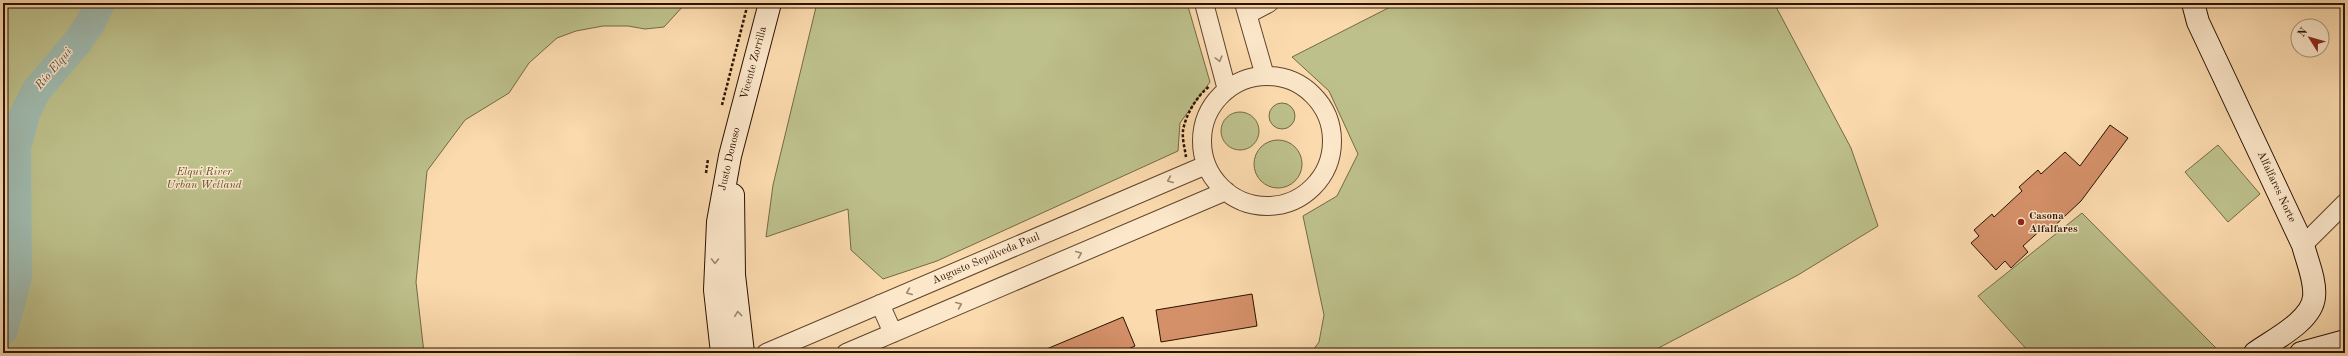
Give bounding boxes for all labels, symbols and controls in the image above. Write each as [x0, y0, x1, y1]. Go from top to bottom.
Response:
north arrow [2290, 18, 2330, 58]
street label: Vicente Zorrilla [739, 25, 769, 101]
text: N [2296, 26, 2310, 40]
water label: Río Elqui [33, 46, 75, 93]
one-way arrow [1214, 55, 1223, 62]
street label: Justo Donoso [717, 126, 743, 192]
street label: Alfalfares Norte [2255, 150, 2297, 224]
park label: Elqui River Urban Wetland [167, 167, 242, 191]
one-way arrow [1167, 176, 1174, 184]
place label: Casona Alfalfares [2029, 211, 2078, 235]
marker: Casona Alfalfares [2016, 217, 2026, 227]
street label: Augusto Sepúlveda Paul [931, 231, 1041, 287]
one-way arrow [1074, 251, 1082, 259]
one-way arrow [711, 258, 720, 264]
one-way arrow [905, 287, 913, 295]
one-way arrow [955, 302, 962, 310]
one-way arrow [733, 311, 742, 317]

